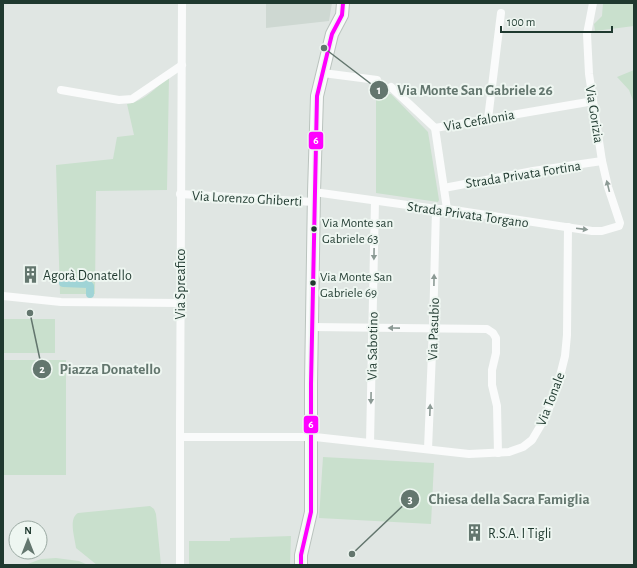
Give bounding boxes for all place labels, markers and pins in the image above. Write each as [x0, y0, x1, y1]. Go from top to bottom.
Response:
callout: Via Monte San Gabriele 26 [369, 76, 561, 103]
place label: Via Monte san Gabriele 63 [322, 217, 393, 246]
marker: Via Monte san Gabriele 63 [309, 224, 319, 234]
building icon: Agorà Donatello [20, 265, 40, 285]
place label: Agorà Donatello [43, 269, 132, 283]
place label: Via Monte San Gabriele 69 [320, 271, 392, 300]
marker: Via Monte San Gabriele 69 [308, 278, 318, 288]
callout: Piazza Donatello [32, 355, 169, 382]
callout: Chiesa della Sacra Famiglia [400, 485, 598, 512]
building icon: R.S.A. I Tigli [465, 523, 485, 543]
place label: R.S.A. I Tigli [488, 527, 552, 541]

